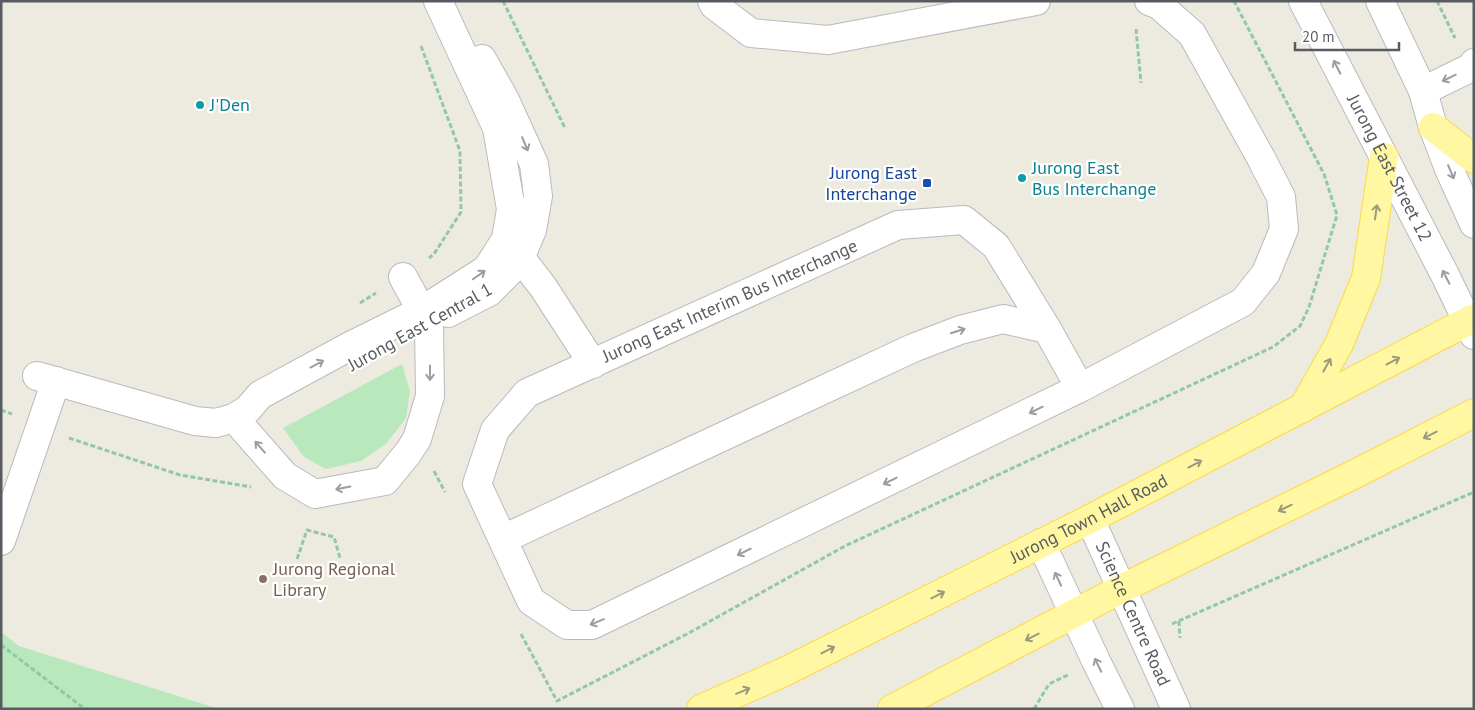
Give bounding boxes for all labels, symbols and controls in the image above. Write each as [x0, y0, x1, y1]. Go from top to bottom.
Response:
scale bar [1295, 20, 1399, 52]
text: 20 m [1302, 27, 1335, 46]
one-way arrow [1332, 60, 1342, 75]
one-way arrow [1442, 74, 1457, 83]
street label: Jurong East Street 12 [1342, 89, 1438, 245]
place label: J'Den [209, 93, 250, 116]
marker: J'Den [194, 99, 206, 111]
one-way arrow [522, 137, 531, 152]
place label: Jurong East Bus Interchange [1031, 156, 1156, 200]
place label: Jurong East Interchange [825, 161, 917, 205]
one-way arrow [1446, 164, 1456, 179]
marker: Jurong East Bus Interchange [1016, 172, 1028, 184]
marker: Jurong East Interchange [921, 177, 933, 189]
one-way arrow [1371, 204, 1381, 220]
street label: Jurong East Interim Bus Interchange [598, 234, 861, 368]
one-way arrow [471, 269, 485, 279]
one-way arrow [1441, 270, 1451, 285]
street label: Jurong East Central 1 [343, 277, 496, 376]
one-way arrow [950, 326, 966, 335]
one-way arrow [1385, 356, 1400, 366]
one-way arrow [1322, 358, 1332, 373]
one-way arrow [309, 359, 324, 368]
one-way arrow [425, 365, 434, 381]
one-way arrow [1029, 405, 1044, 415]
one-way arrow [1423, 430, 1438, 440]
one-way arrow [254, 441, 265, 454]
one-way arrow [1188, 459, 1203, 469]
street label: Jurong Town Hall Road [1005, 468, 1171, 569]
one-way arrow [883, 476, 898, 486]
one-way arrow [336, 484, 352, 494]
one-way arrow [1278, 503, 1293, 513]
street label: Science Centre Road [1091, 538, 1176, 689]
one-way arrow [736, 547, 751, 557]
place label: Jurong Regional Library [272, 557, 396, 601]
one-way arrow [1053, 571, 1063, 586]
marker: Jurong Regional Library [257, 573, 269, 585]
one-way arrow [930, 590, 945, 599]
one-way arrow [590, 618, 605, 627]
one-way arrow [1025, 633, 1040, 642]
one-way arrow [820, 645, 835, 655]
one-way arrow [1093, 658, 1102, 673]
one-way arrow [735, 685, 750, 694]

